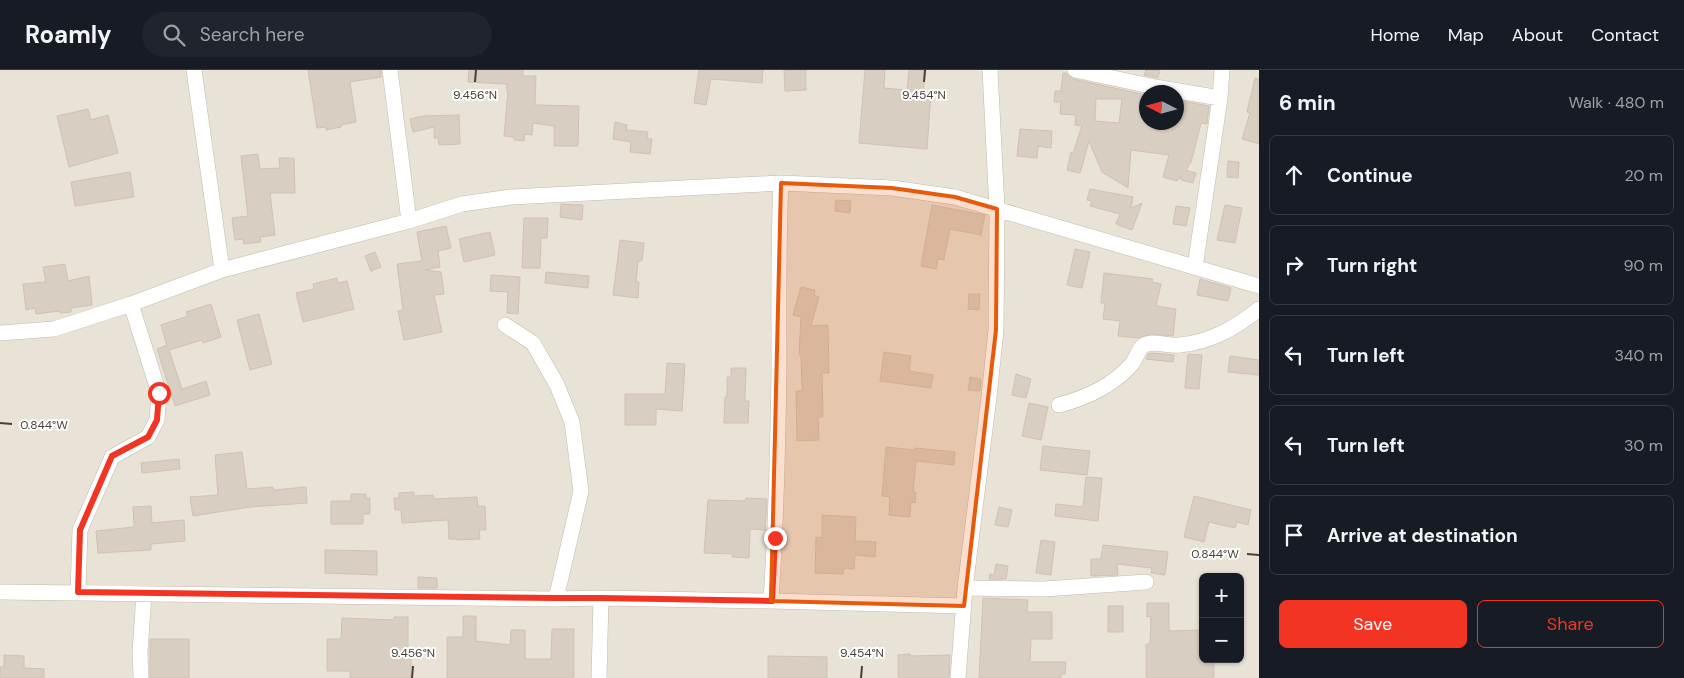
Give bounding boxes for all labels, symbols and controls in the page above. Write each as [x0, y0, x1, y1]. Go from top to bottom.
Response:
search box [142, 12, 492, 57]
text: Roamly [25, 19, 112, 50]
icon: search [160, 21, 188, 49]
text: Search here [200, 22, 304, 47]
text: Home [1370, 23, 1420, 47]
text: Map [1448, 23, 1484, 47]
text: About [1512, 23, 1563, 47]
text: Contact [1591, 23, 1659, 47]
north arrow [1139, 85, 1184, 130]
text: 9.456°N [453, 87, 497, 103]
text: 9.454°N [902, 87, 946, 103]
text: 6 min [1279, 89, 1336, 117]
text: Walk · 480 m [1568, 92, 1664, 113]
icon: ahead [1280, 161, 1308, 189]
text: Continue [1327, 163, 1413, 188]
text: 20 m [1624, 165, 1663, 186]
icon: right [1280, 251, 1308, 279]
text: Turn right [1327, 253, 1417, 278]
text: 90 m [1623, 255, 1663, 276]
icon: left [1280, 341, 1308, 369]
text: Turn left [1327, 343, 1405, 368]
text: 340 m [1614, 345, 1663, 366]
route start [148, 382, 171, 405]
text: 0.844°W [20, 417, 68, 433]
icon: left [1280, 431, 1308, 459]
text: Turn left [1327, 433, 1405, 458]
text: 30 m [1624, 435, 1663, 456]
icon: arrive [1280, 521, 1308, 549]
text: Arrive at destination [1327, 523, 1518, 548]
route end [764, 527, 787, 550]
text: 0.844°W [1191, 546, 1239, 562]
map controls [1199, 573, 1244, 663]
button: + [1199, 573, 1244, 618]
button: Save [1279, 600, 1467, 648]
button: Share [1477, 600, 1664, 648]
button: − [1199, 618, 1244, 663]
text: 9.456°N [391, 645, 435, 661]
text: 9.454°N [840, 645, 884, 661]

